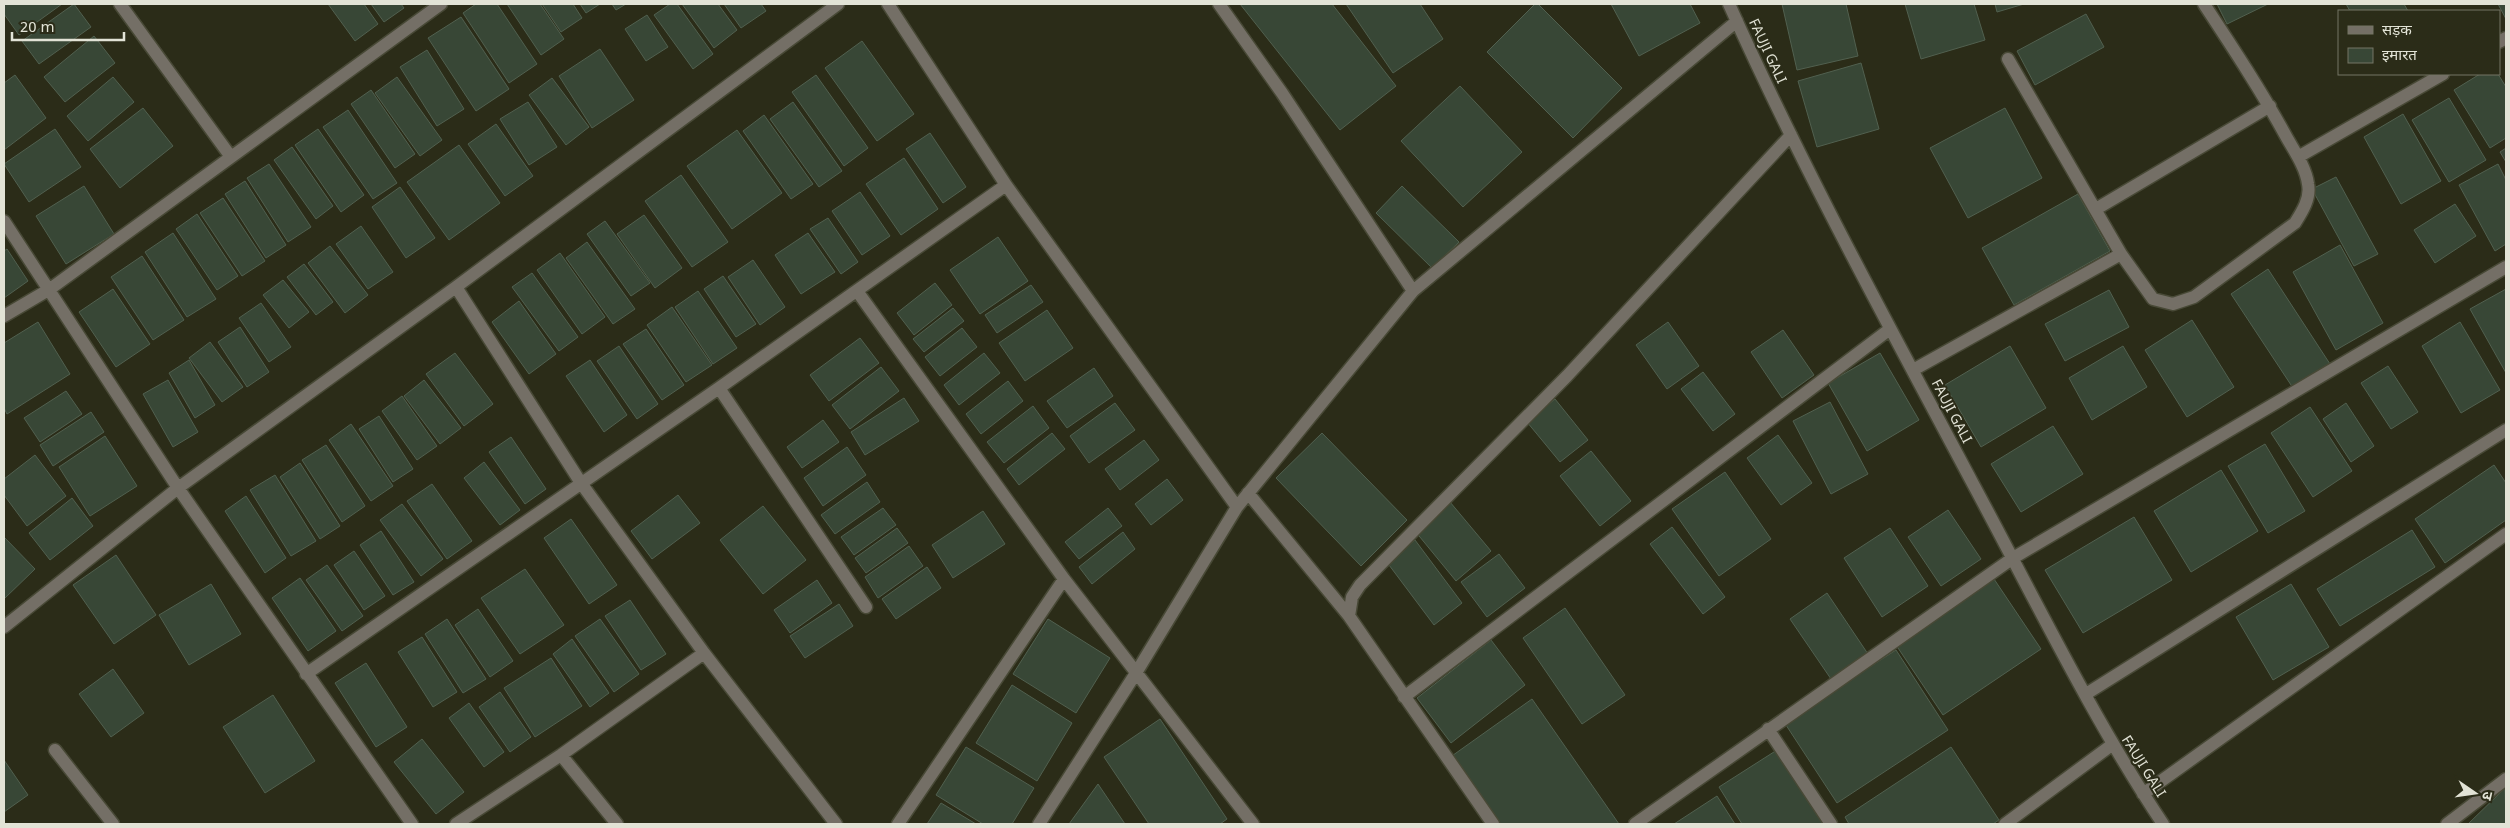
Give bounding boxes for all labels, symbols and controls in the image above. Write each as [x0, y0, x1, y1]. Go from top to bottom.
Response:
scale bar [12, 10, 125, 42]
legend [2338, 10, 2500, 75]
street label: FAUJI GALI [1743, 16, 1790, 87]
text: 20 m [20, 19, 54, 38]
text: सड़क [2382, 22, 2412, 41]
text: इमारत [2382, 47, 2417, 66]
street label: FAUJI GALI [1926, 377, 1976, 447]
street label: FAUJI GALI [2116, 732, 2169, 802]
north arrow [2450, 768, 2500, 818]
text: उ [2476, 789, 2496, 802]

